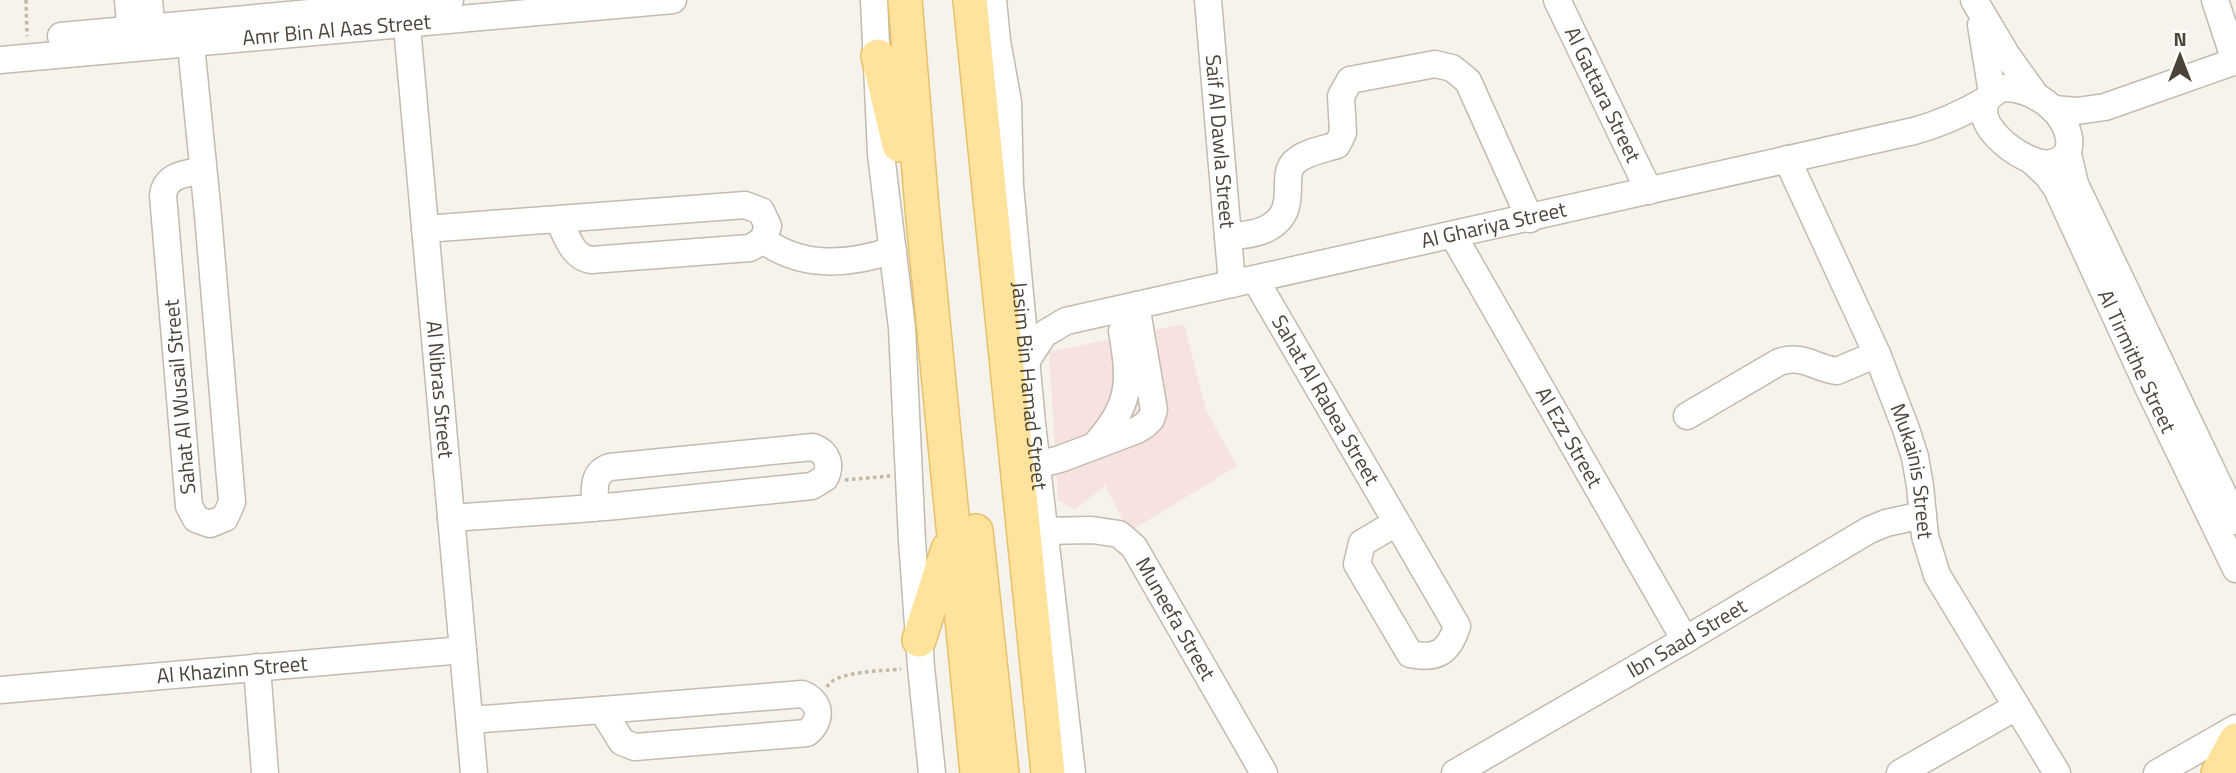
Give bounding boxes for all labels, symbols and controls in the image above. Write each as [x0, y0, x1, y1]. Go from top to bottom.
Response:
street label: Amr Bin Al Aas Street [241, 5, 433, 53]
street label: Al Gattara Street [1557, 21, 1650, 168]
north arrow [2145, 21, 2215, 91]
text: N [2173, 24, 2187, 53]
street label: Saif Al Dawla Street [1198, 53, 1244, 230]
street label: Al Ghariya Street [1418, 192, 1570, 256]
street label: Jasim Bin Hamad Street [1004, 280, 1057, 492]
street label: Al Tirmithe Street [2090, 284, 2185, 439]
street label: Sahat Al Wusail Street [154, 298, 203, 496]
street label: Sahat Al Rabea Street [1264, 308, 1389, 491]
street label: Al Nibras Street [418, 319, 463, 460]
street label: Al Ezz Street [1528, 380, 1612, 494]
street label: Mukainis Street [1882, 398, 1942, 541]
street label: Muneefa Street [1128, 551, 1225, 686]
street label: Ibn Saad Street [1620, 589, 1753, 685]
street label: Al Khazinn Street [155, 646, 309, 691]

